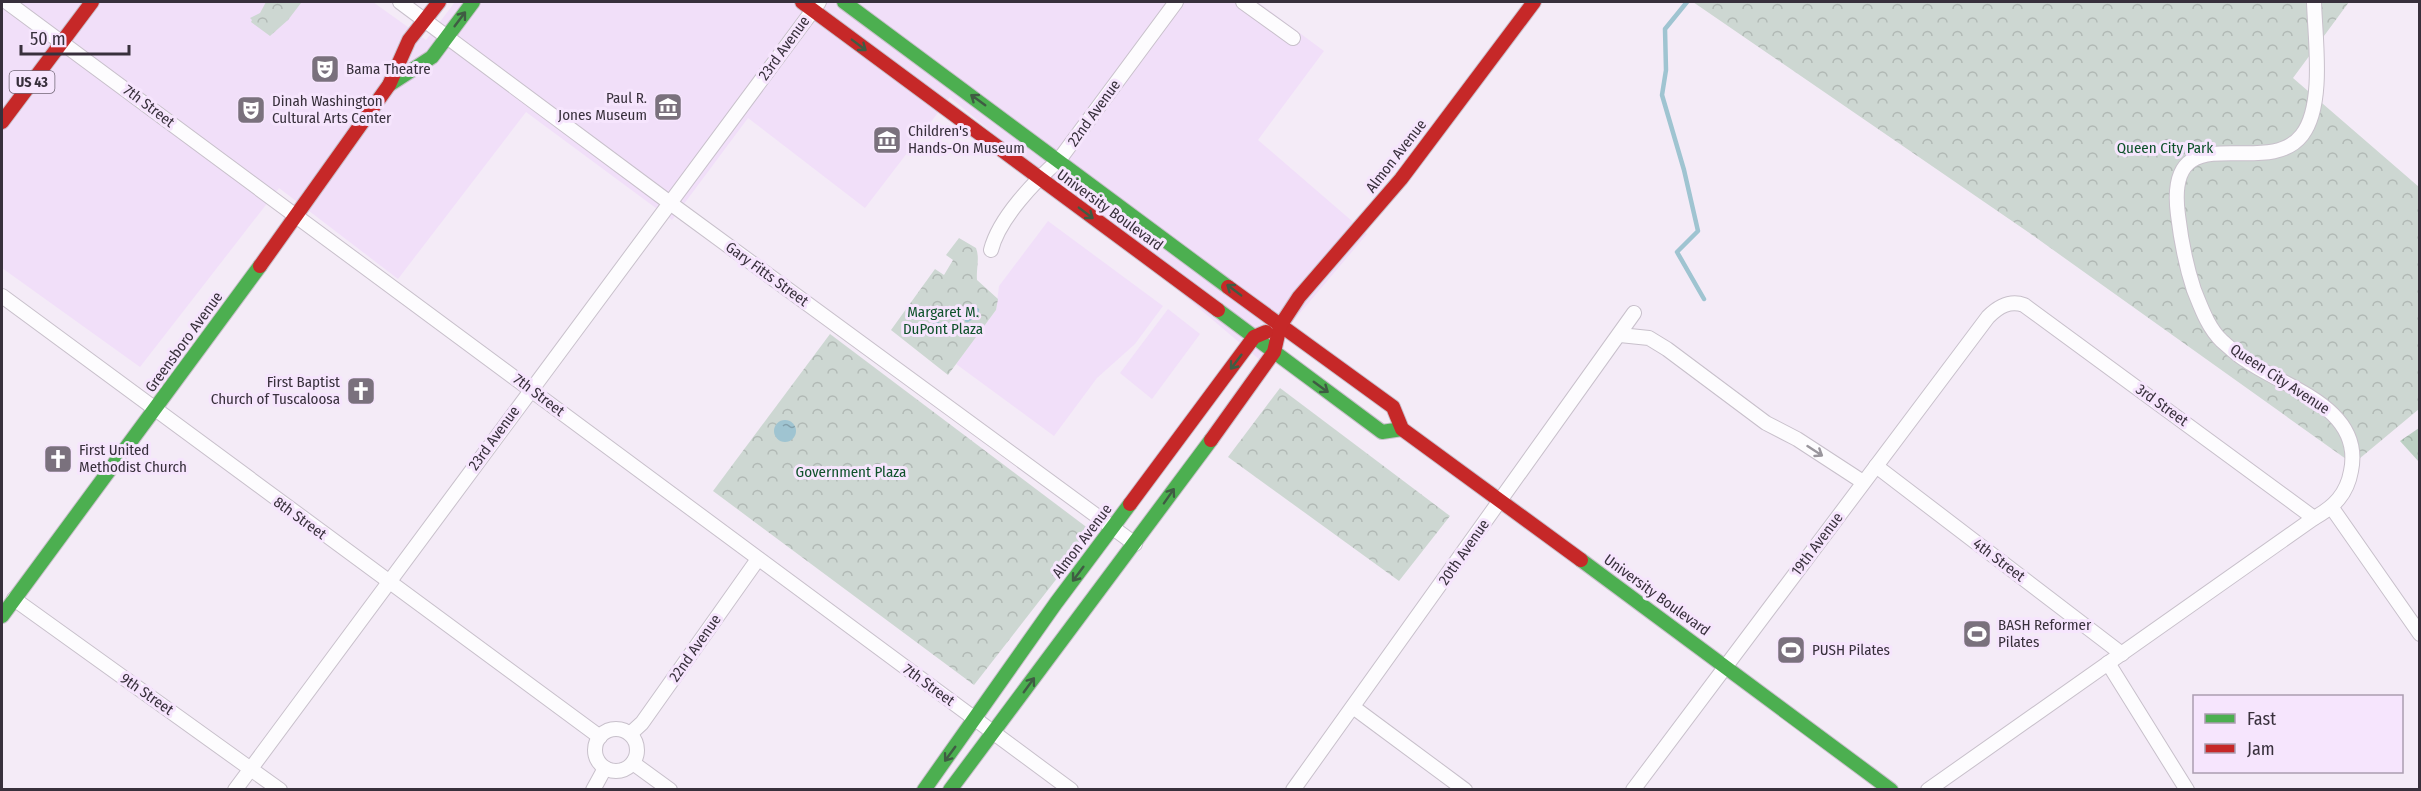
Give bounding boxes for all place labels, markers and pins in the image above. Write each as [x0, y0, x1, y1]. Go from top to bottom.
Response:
theatre icon: Bama Theatre [309, 53, 341, 85]
place label: Bama Theatre [346, 60, 431, 78]
place label: Paul R. Jones Museum [558, 89, 647, 124]
museum icon: Paul R. Jones Museum [652, 91, 684, 123]
place label: Dinah Washington Cultural Arts Center [272, 92, 392, 127]
theatre icon: Dinah Washington Cultural Arts Center [235, 94, 267, 126]
place label: Children's Hands-On Museum [908, 122, 1025, 157]
museum icon: Children's Hands-On Museum [871, 124, 903, 156]
place label: First Baptist Church of Tuscaloosa [211, 373, 340, 408]
church icon: First Baptist Church of Tuscaloosa [345, 375, 377, 407]
place label: First United Methodist Church [79, 441, 187, 476]
church icon: First United Methodist Church [42, 443, 74, 475]
place label: BASH Reformer Pilates [1998, 616, 2092, 651]
sports icon: BASH Reformer Pilates [1961, 618, 1993, 650]
sports icon: PUSH Pilates [1775, 634, 1807, 666]
place label: PUSH Pilates [1812, 641, 1890, 659]

